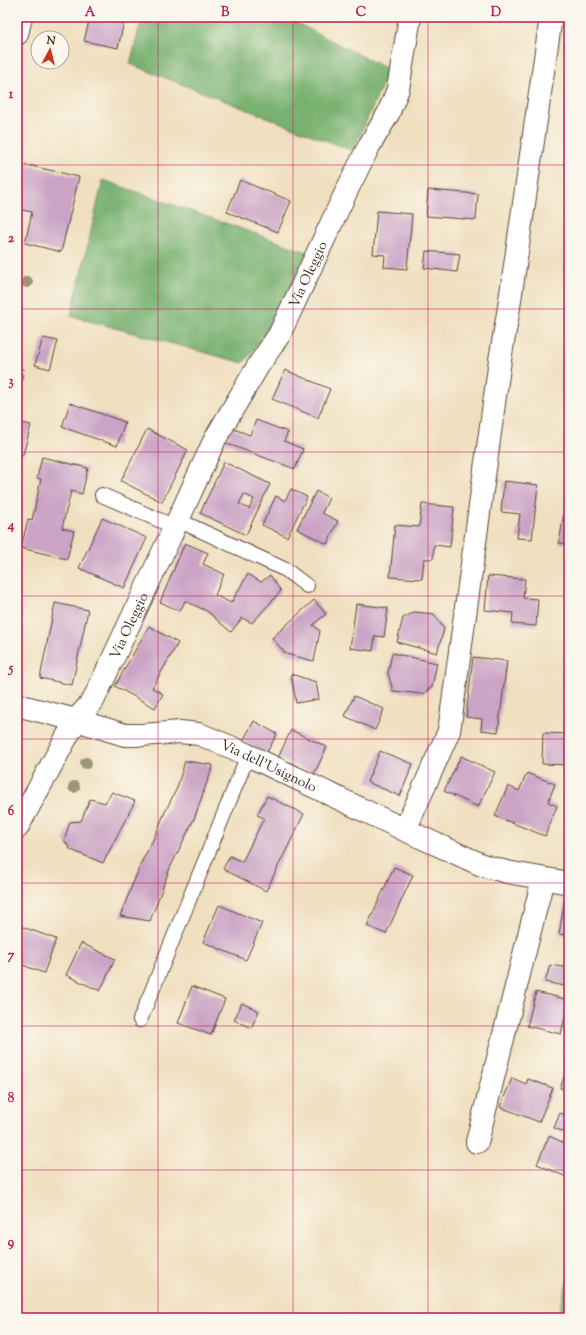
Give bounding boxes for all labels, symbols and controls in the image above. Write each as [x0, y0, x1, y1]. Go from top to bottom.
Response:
text: A [85, 4, 96, 22]
text: B [221, 4, 230, 22]
text: C [356, 4, 366, 22]
text: D [491, 4, 501, 22]
north arrow [30, 30, 70, 70]
text: N [45, 32, 57, 50]
text: 1 [9, 86, 14, 104]
text: 2 [8, 230, 15, 248]
street label: Via Oleggio [285, 238, 334, 312]
text: 3 [8, 373, 14, 391]
text: 4 [7, 517, 15, 535]
street label: Via Oleggio [106, 589, 155, 663]
text: 5 [8, 660, 14, 678]
street label: Via dell'Usignolo [217, 736, 320, 799]
text: 6 [8, 803, 15, 821]
text: 7 [8, 947, 15, 965]
text: 8 [8, 1090, 15, 1108]
text: 9 [8, 1234, 15, 1252]

